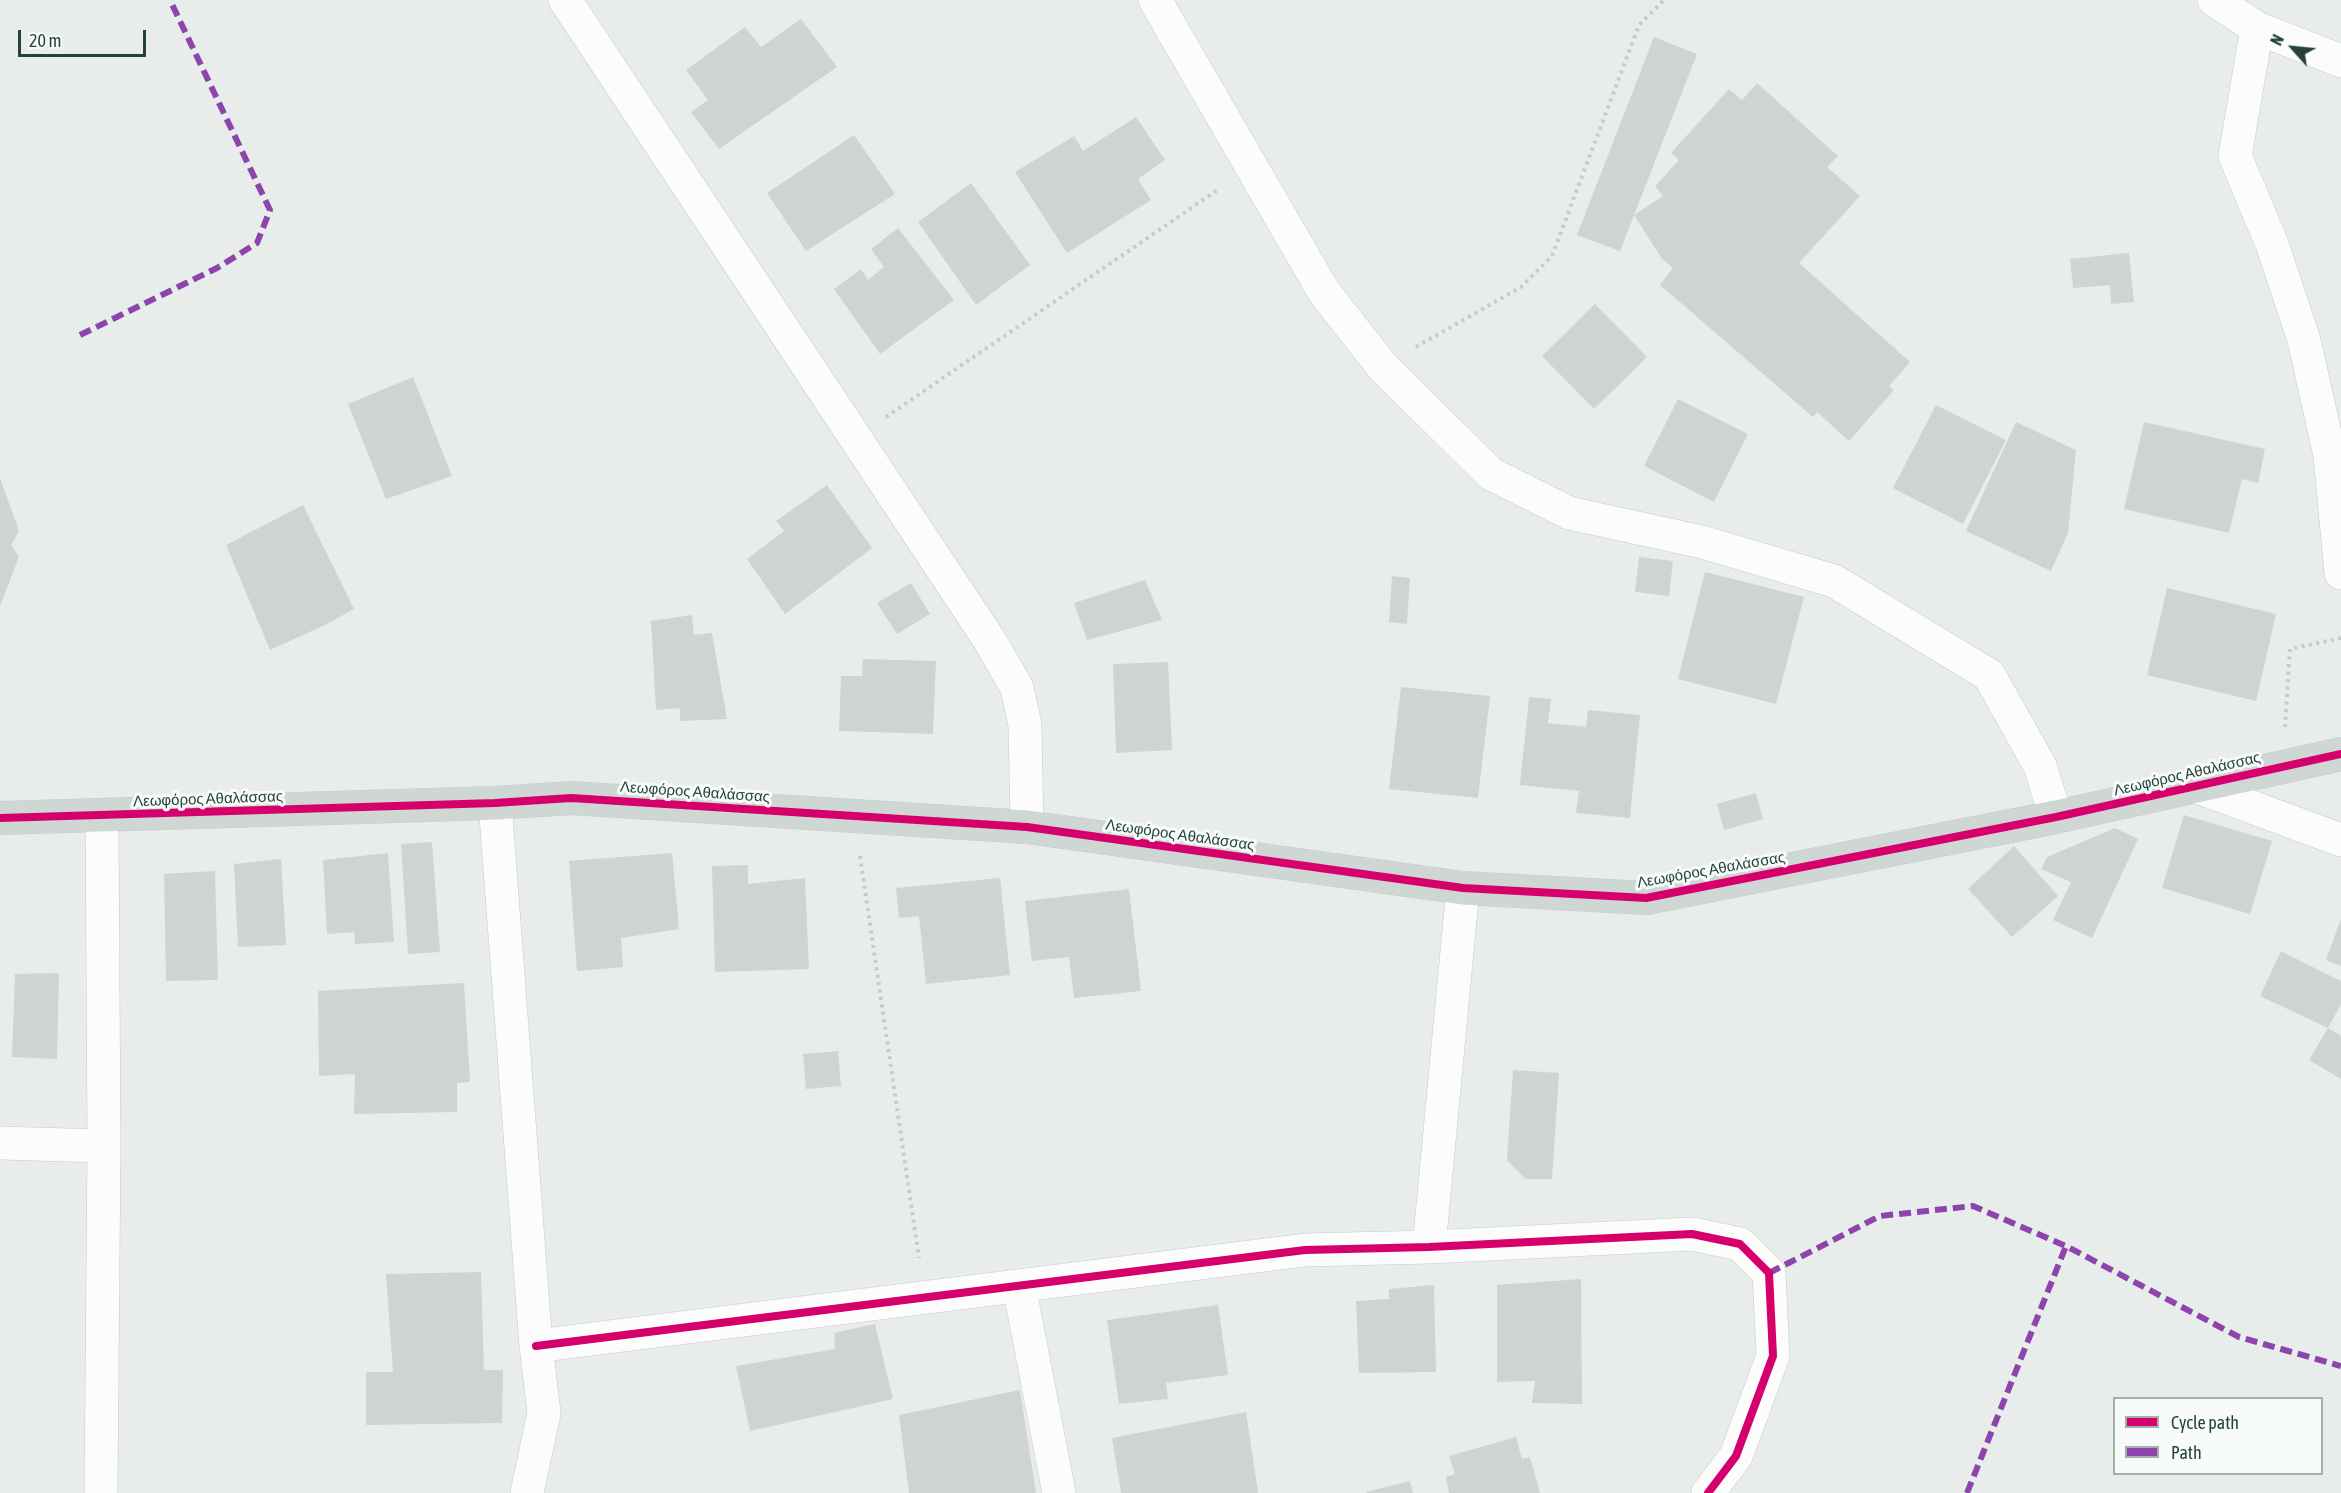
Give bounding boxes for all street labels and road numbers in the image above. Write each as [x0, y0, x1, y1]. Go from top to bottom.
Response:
street label: Λεωφόρος Αθαλάσσας [2112, 748, 2262, 800]
street label: Λεωφόρος Αθαλάσσας [620, 778, 770, 806]
street label: Λεωφόρος Αθαλάσσας [133, 787, 283, 811]
street label: Λεωφόρος Αθαλάσσας [1104, 816, 1256, 854]
street label: Λεωφόρος Αθαλάσσας [1636, 848, 1786, 892]

